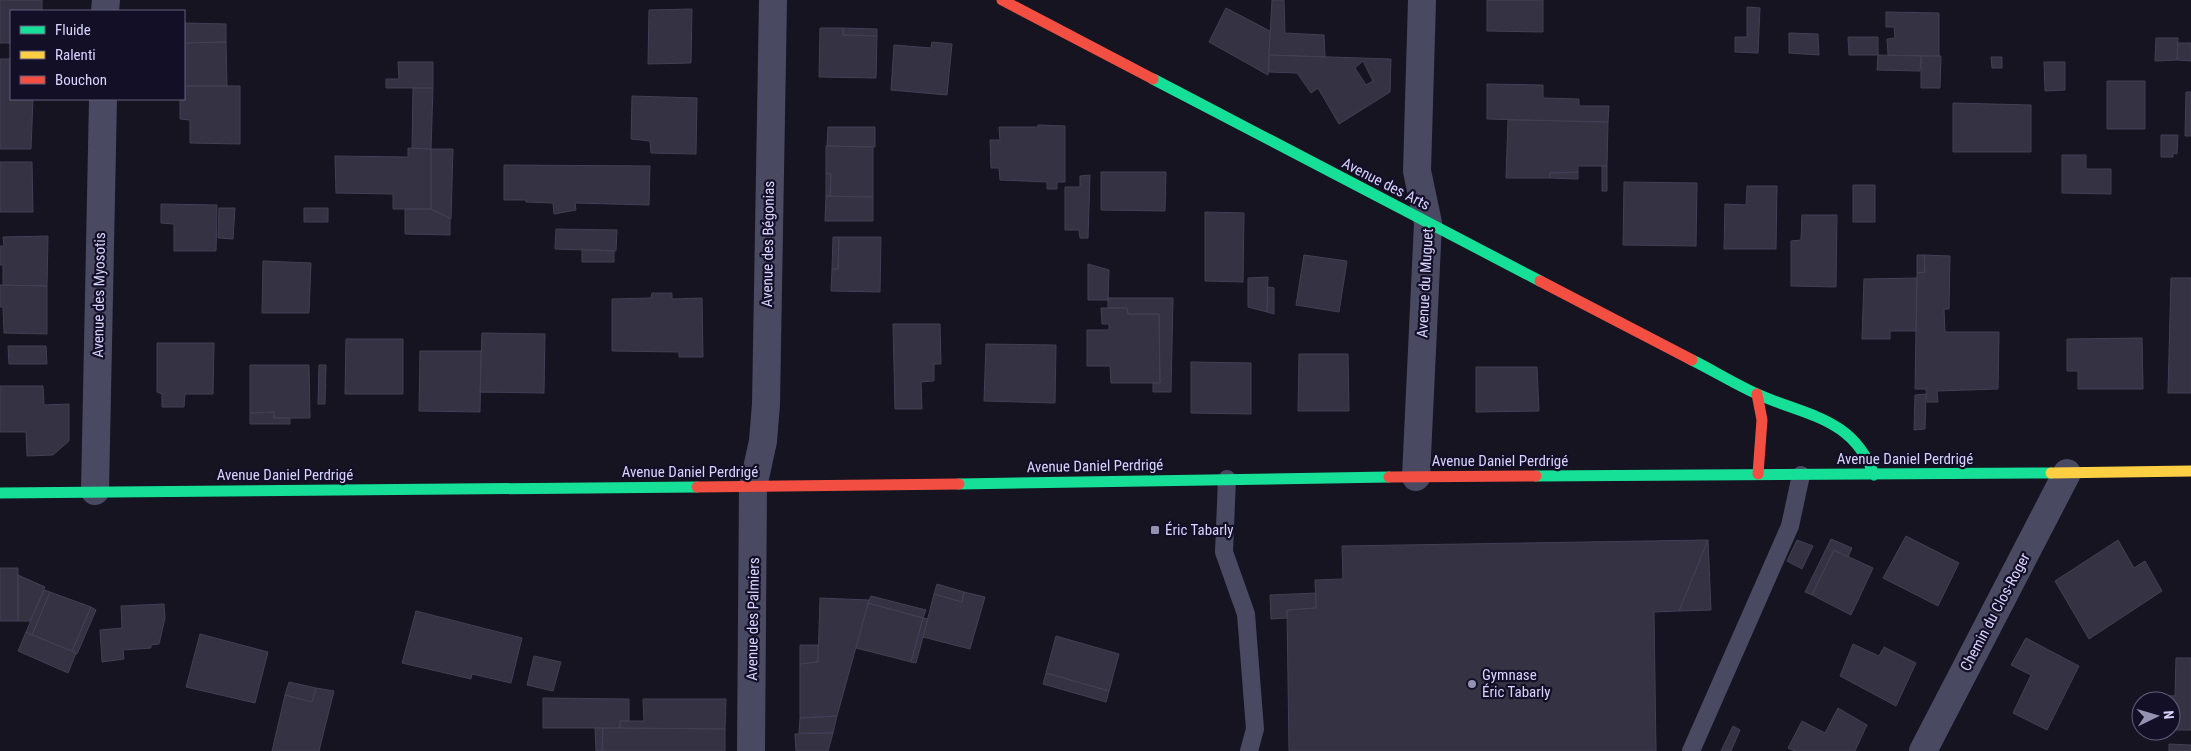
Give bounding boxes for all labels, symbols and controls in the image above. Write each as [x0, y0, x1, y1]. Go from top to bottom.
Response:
legend [10, 10, 185, 100]
text: Fluide [55, 21, 91, 39]
text: Ralenti [55, 46, 96, 64]
text: Bouchon [55, 71, 107, 89]
street label: Avenue des Arts [1339, 154, 1433, 214]
street label: Avenue des Bégonias [758, 181, 778, 307]
street label: Avenue du Muguet [1413, 228, 1437, 338]
street label: Avenue des Myosotis [89, 232, 109, 358]
street label: Avenue Daniel Perdrigé [1837, 450, 1973, 468]
street label: Avenue Daniel Perdrigé [1432, 452, 1568, 470]
street label: Avenue Daniel Perdrigé [1027, 456, 1163, 476]
street label: Avenue Daniel Perdrigé [622, 463, 758, 481]
street label: Avenue Daniel Perdrigé [217, 466, 353, 484]
place label: Éric Tabarly [1165, 521, 1234, 539]
marker: Éric Tabarly [1149, 524, 1161, 536]
street label: Chemin du Clos-Roger [1956, 550, 2034, 674]
street label: Avenue des Palmiers [743, 557, 763, 681]
place label: Gymnase Éric Tabarly [1482, 666, 1551, 701]
marker: Gymnase Éric Tabarly [1466, 678, 1478, 690]
north arrow [2131, 691, 2181, 741]
text: N [2161, 710, 2177, 720]

